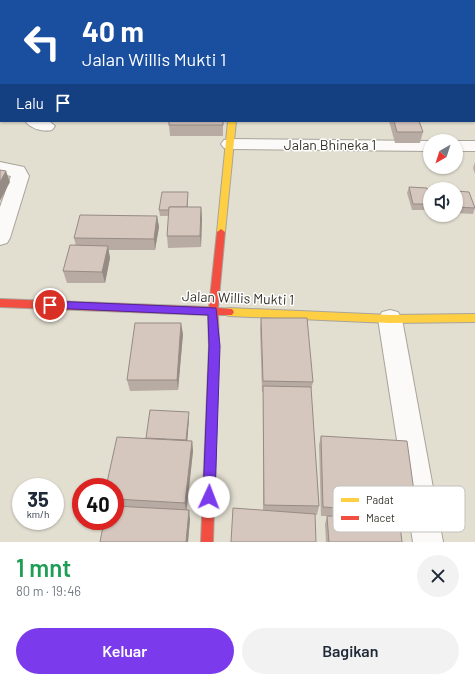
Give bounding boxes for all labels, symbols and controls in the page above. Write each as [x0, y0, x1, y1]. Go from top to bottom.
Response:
text: 40 m [82, 14, 144, 48]
icon: left [16, 16, 68, 68]
text: Jalan Willis Mukti 1 [82, 48, 226, 70]
icon: arrive [52, 92, 74, 114]
text: Lalu [16, 94, 44, 112]
north arrow [423, 134, 463, 174]
map controls [423, 134, 463, 222]
street label: Jalan Bhineka 1 [284, 136, 376, 153]
button: sound [423, 182, 463, 222]
street label: Jalan Willis Mukti 1 [182, 287, 294, 308]
pin [33, 288, 67, 322]
icon: arrive [39, 294, 61, 316]
position arrow [188, 476, 230, 518]
speed limit sign: 40 [72, 478, 124, 530]
legend [333, 486, 465, 532]
text: 35 [27, 487, 49, 511]
text: Padat [366, 493, 394, 506]
text: km/h [27, 508, 49, 520]
text: Macet [366, 511, 395, 524]
text: 1 mnt [16, 553, 71, 582]
button: close [417, 555, 459, 597]
text: 80 m · 19:46 [16, 583, 81, 599]
button: Keluar [16, 628, 234, 674]
button: Bagikan [242, 628, 459, 674]

